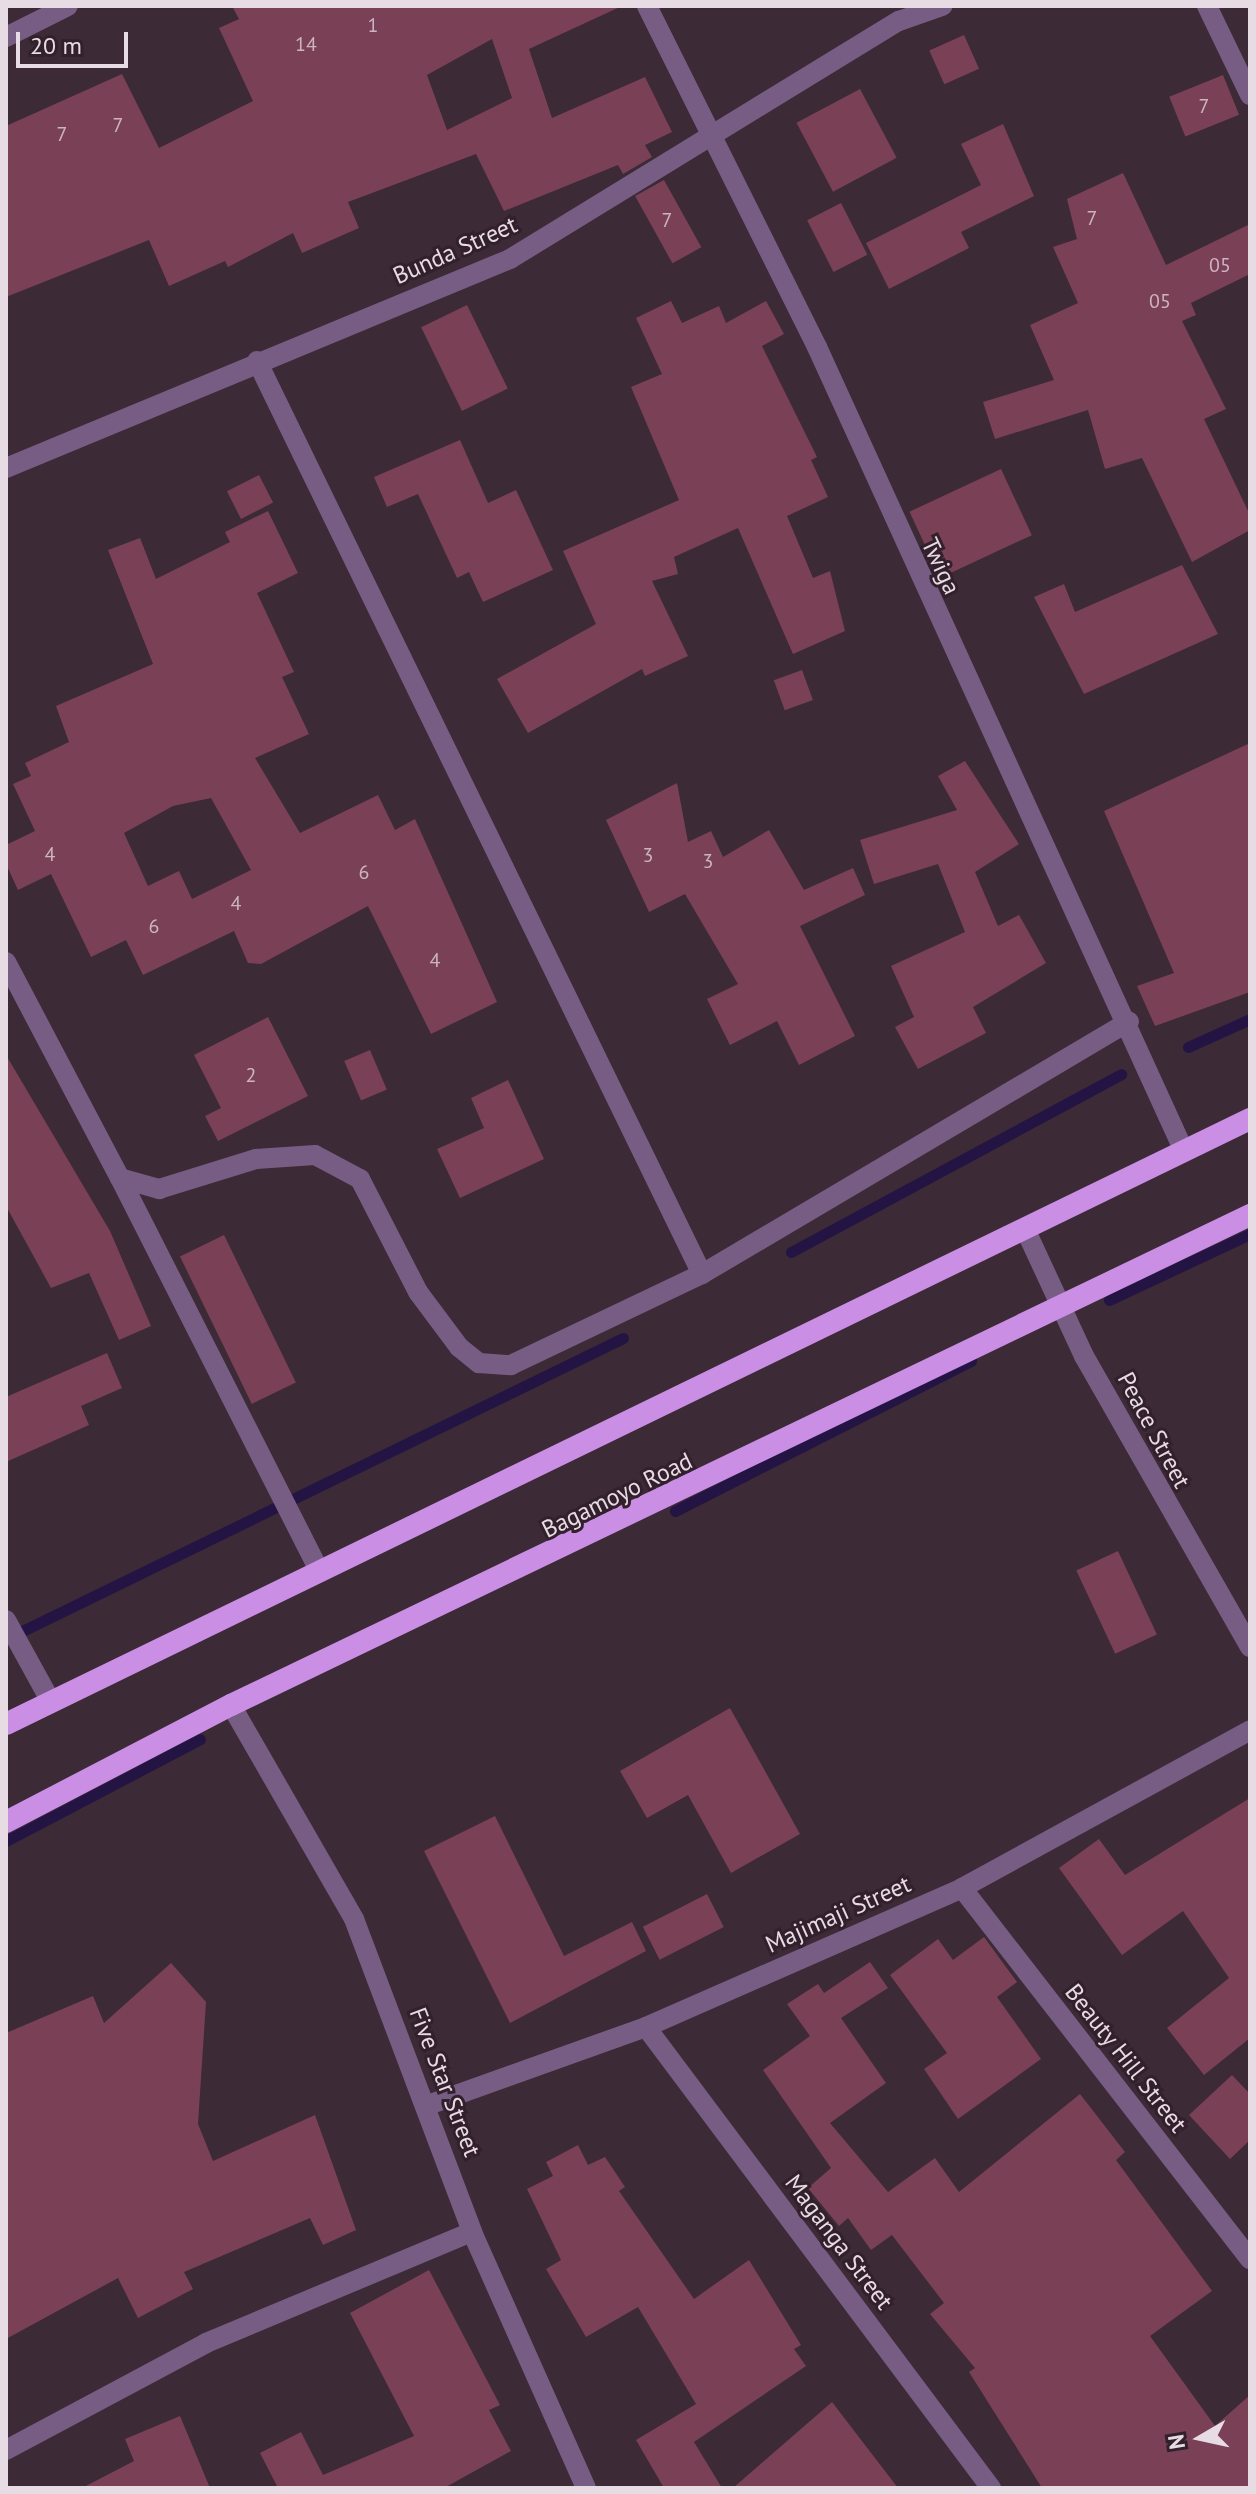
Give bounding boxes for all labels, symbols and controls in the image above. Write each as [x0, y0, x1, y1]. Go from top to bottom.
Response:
house number: 1 [368, 13, 378, 37]
scale bar [20, 16, 132, 66]
text: 20 m [30, 30, 82, 61]
house number: 14 [295, 32, 317, 56]
house number: 7 [1199, 94, 1209, 118]
house number: 7 [113, 113, 123, 137]
house number: 7 [57, 122, 67, 146]
house number: 7 [1087, 206, 1097, 230]
house number: 7 [662, 208, 672, 232]
street label: Bunda Street [389, 210, 521, 290]
house number: 05 [1209, 253, 1231, 277]
house number: 05 [1149, 289, 1171, 313]
street label: Twiga [915, 533, 967, 599]
house number: 4 [45, 842, 55, 866]
house number: 3 [643, 843, 653, 867]
house number: 3 [703, 849, 713, 873]
house number: 6 [359, 860, 369, 884]
house number: 4 [231, 891, 241, 915]
house number: 6 [149, 914, 159, 938]
house number: 4 [430, 948, 440, 972]
house number: 2 [246, 1063, 256, 1087]
street label: Peace Street [1112, 1367, 1196, 1493]
street label: Bagamoyo Road [537, 1446, 697, 1544]
street label: Majimaji Street [761, 1869, 915, 1959]
street label: Beauty Hill Street [1059, 1978, 1193, 2138]
street label: Five Star Street [403, 2003, 487, 2161]
street label: Maganga Street [779, 2169, 899, 2315]
north arrow [1160, 2398, 1240, 2478]
text: N [1161, 2432, 1191, 2451]

